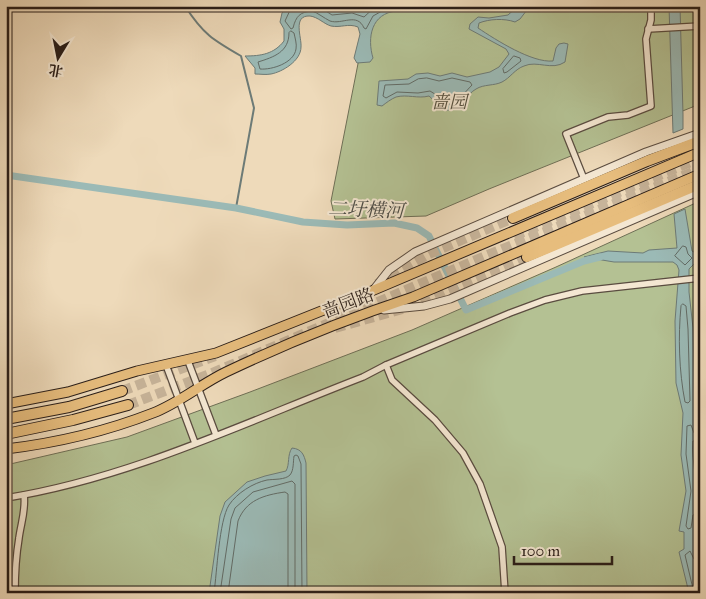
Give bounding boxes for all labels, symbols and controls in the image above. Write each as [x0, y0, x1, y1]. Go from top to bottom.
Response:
north arrow [32, 32, 82, 82]
text: 北 [47, 61, 64, 80]
park label: 啬园 [431, 91, 470, 113]
water label: 二圩横河 [328, 197, 407, 222]
street label: 啬园路 [319, 283, 377, 323]
scale bar [514, 534, 611, 566]
text: 100 m [521, 542, 561, 560]

